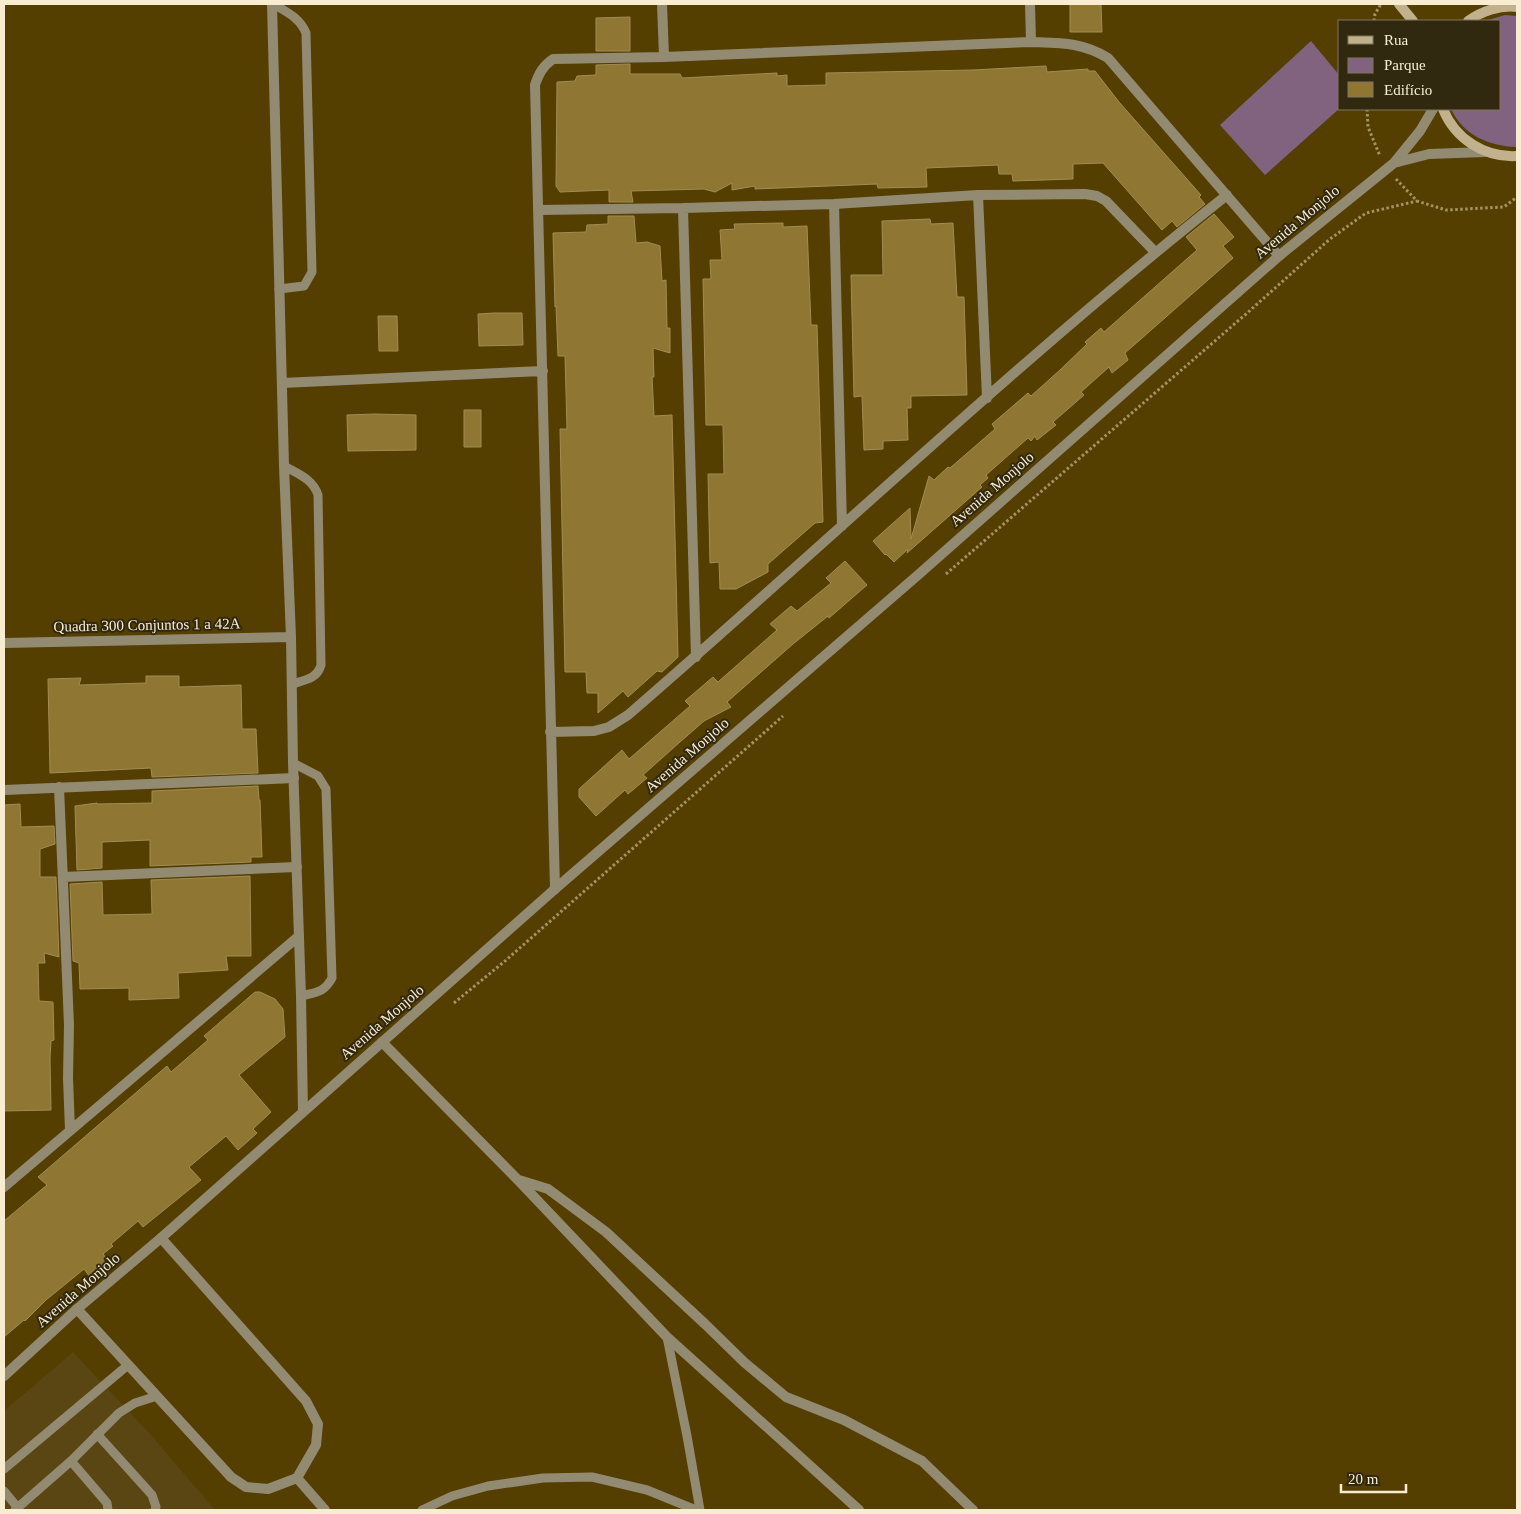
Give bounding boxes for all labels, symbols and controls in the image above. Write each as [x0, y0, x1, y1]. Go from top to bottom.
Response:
legend [1338, 20, 1501, 110]
text: Rua [1384, 32, 1409, 48]
text: Parque [1384, 57, 1426, 73]
text: Edifício [1384, 82, 1432, 98]
street label: Avenida Monjolo [1252, 182, 1342, 262]
street label: Avenida Monjolo [947, 448, 1037, 530]
street label: Quadra 300 Conjuntos 1 a 42A [53, 615, 241, 635]
street label: Avenida Monjolo [642, 714, 732, 796]
street label: Avenida Monjolo [337, 981, 427, 1063]
street label: Avenida Monjolo [33, 1249, 123, 1331]
scale bar [1341, 1462, 1406, 1494]
text: 20 m [1348, 1471, 1379, 1487]

